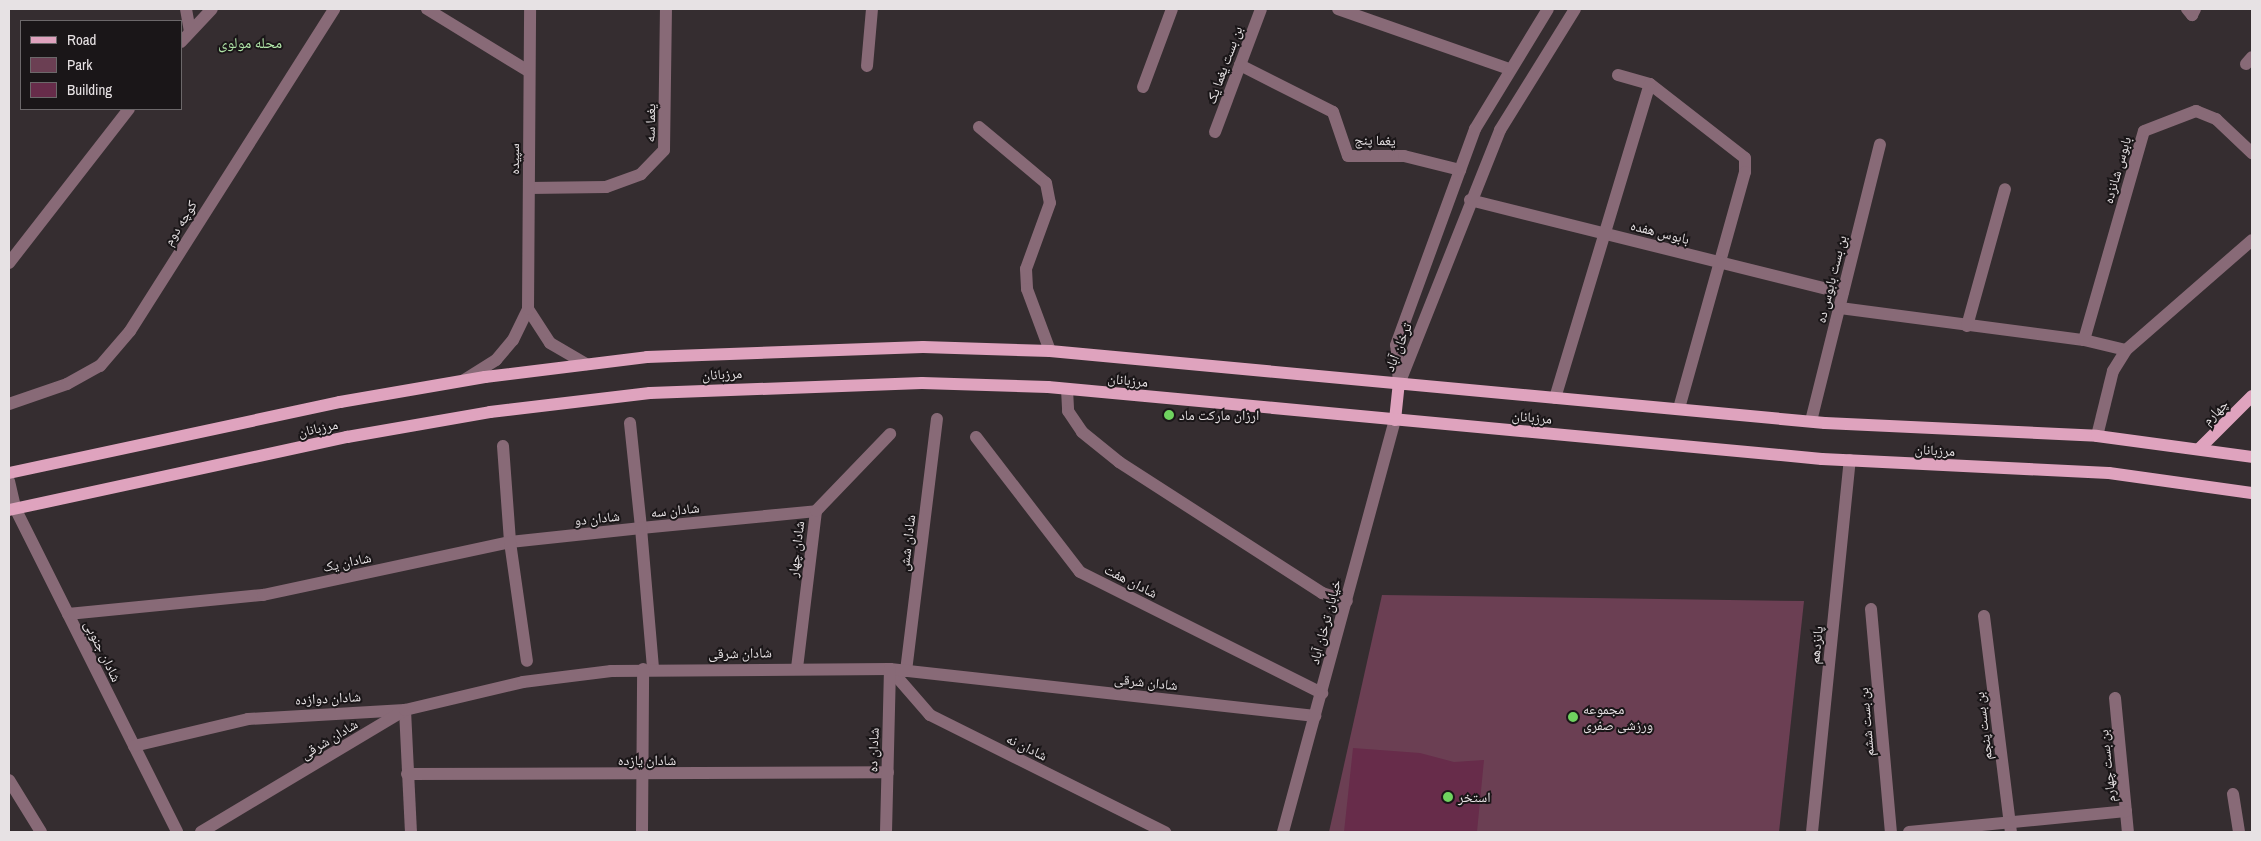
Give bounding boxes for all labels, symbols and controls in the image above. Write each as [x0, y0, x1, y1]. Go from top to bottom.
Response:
legend [20, 20, 182, 110]
street label: بن بست یغما یک [1202, 24, 1246, 106]
text: Road [67, 29, 96, 50]
district label: محله مولوی [218, 34, 282, 52]
text: Park [67, 54, 92, 75]
text: Building [67, 79, 112, 100]
street label: یغما سه [641, 104, 659, 142]
street label: یغما پنج [1354, 131, 1396, 149]
street label: بابوس شانزده [2099, 135, 2135, 205]
street label: سپیده [506, 143, 522, 175]
street label: کوچه دوم [160, 197, 200, 249]
street label: بابوس هفده [1629, 217, 1691, 247]
street label: بن بست بابوس ده [1812, 233, 1850, 325]
street label: ترخان آباد [1381, 320, 1415, 374]
street label: مرزبانان [701, 365, 743, 383]
street label: مرزبانان [1107, 370, 1149, 390]
street label: چهارم [2198, 395, 2232, 429]
place label: ارزان مارکت ماد [1179, 407, 1259, 423]
street label: مرزبانان [1511, 407, 1553, 427]
marker: ارزان مارکت ماد [1163, 409, 1175, 421]
street label: مرزبانان [296, 416, 340, 440]
street label: مرزبانان [1914, 441, 1956, 459]
street label: شادان سه [650, 499, 700, 521]
street label: شادان دو [573, 507, 621, 529]
street label: شادان شش [895, 514, 919, 572]
street label: شادان چهار [784, 520, 808, 578]
street label: شادان یک [321, 549, 373, 575]
street label: شادان هفت [1102, 561, 1160, 601]
street label: خیابان ترخان آباد [1306, 578, 1344, 666]
street label: شادان جنوبی [81, 618, 125, 684]
street label: پانزدهم [1806, 625, 1826, 665]
street label: شادان شرقی [708, 644, 772, 662]
street label: شادان شرقی [1113, 670, 1179, 694]
street label: بن بست ششم [1855, 687, 1877, 757]
street label: شادان دوازده [295, 688, 361, 708]
street label: بن بست پنجم [1970, 691, 1996, 761]
place label: مجموعه ورزشی صفری [1583, 701, 1653, 734]
marker: مجموعه ورزشی صفری [1567, 711, 1579, 723]
street label: شادان شرقی [297, 715, 361, 763]
street label: شادان ده [864, 727, 882, 773]
street label: بن بست چهارم [2095, 729, 2119, 803]
street label: شادان نه [1004, 730, 1050, 764]
street label: شادان یازده [618, 752, 676, 768]
place label: استخر [1458, 789, 1491, 805]
marker: استخر [1442, 791, 1454, 803]

